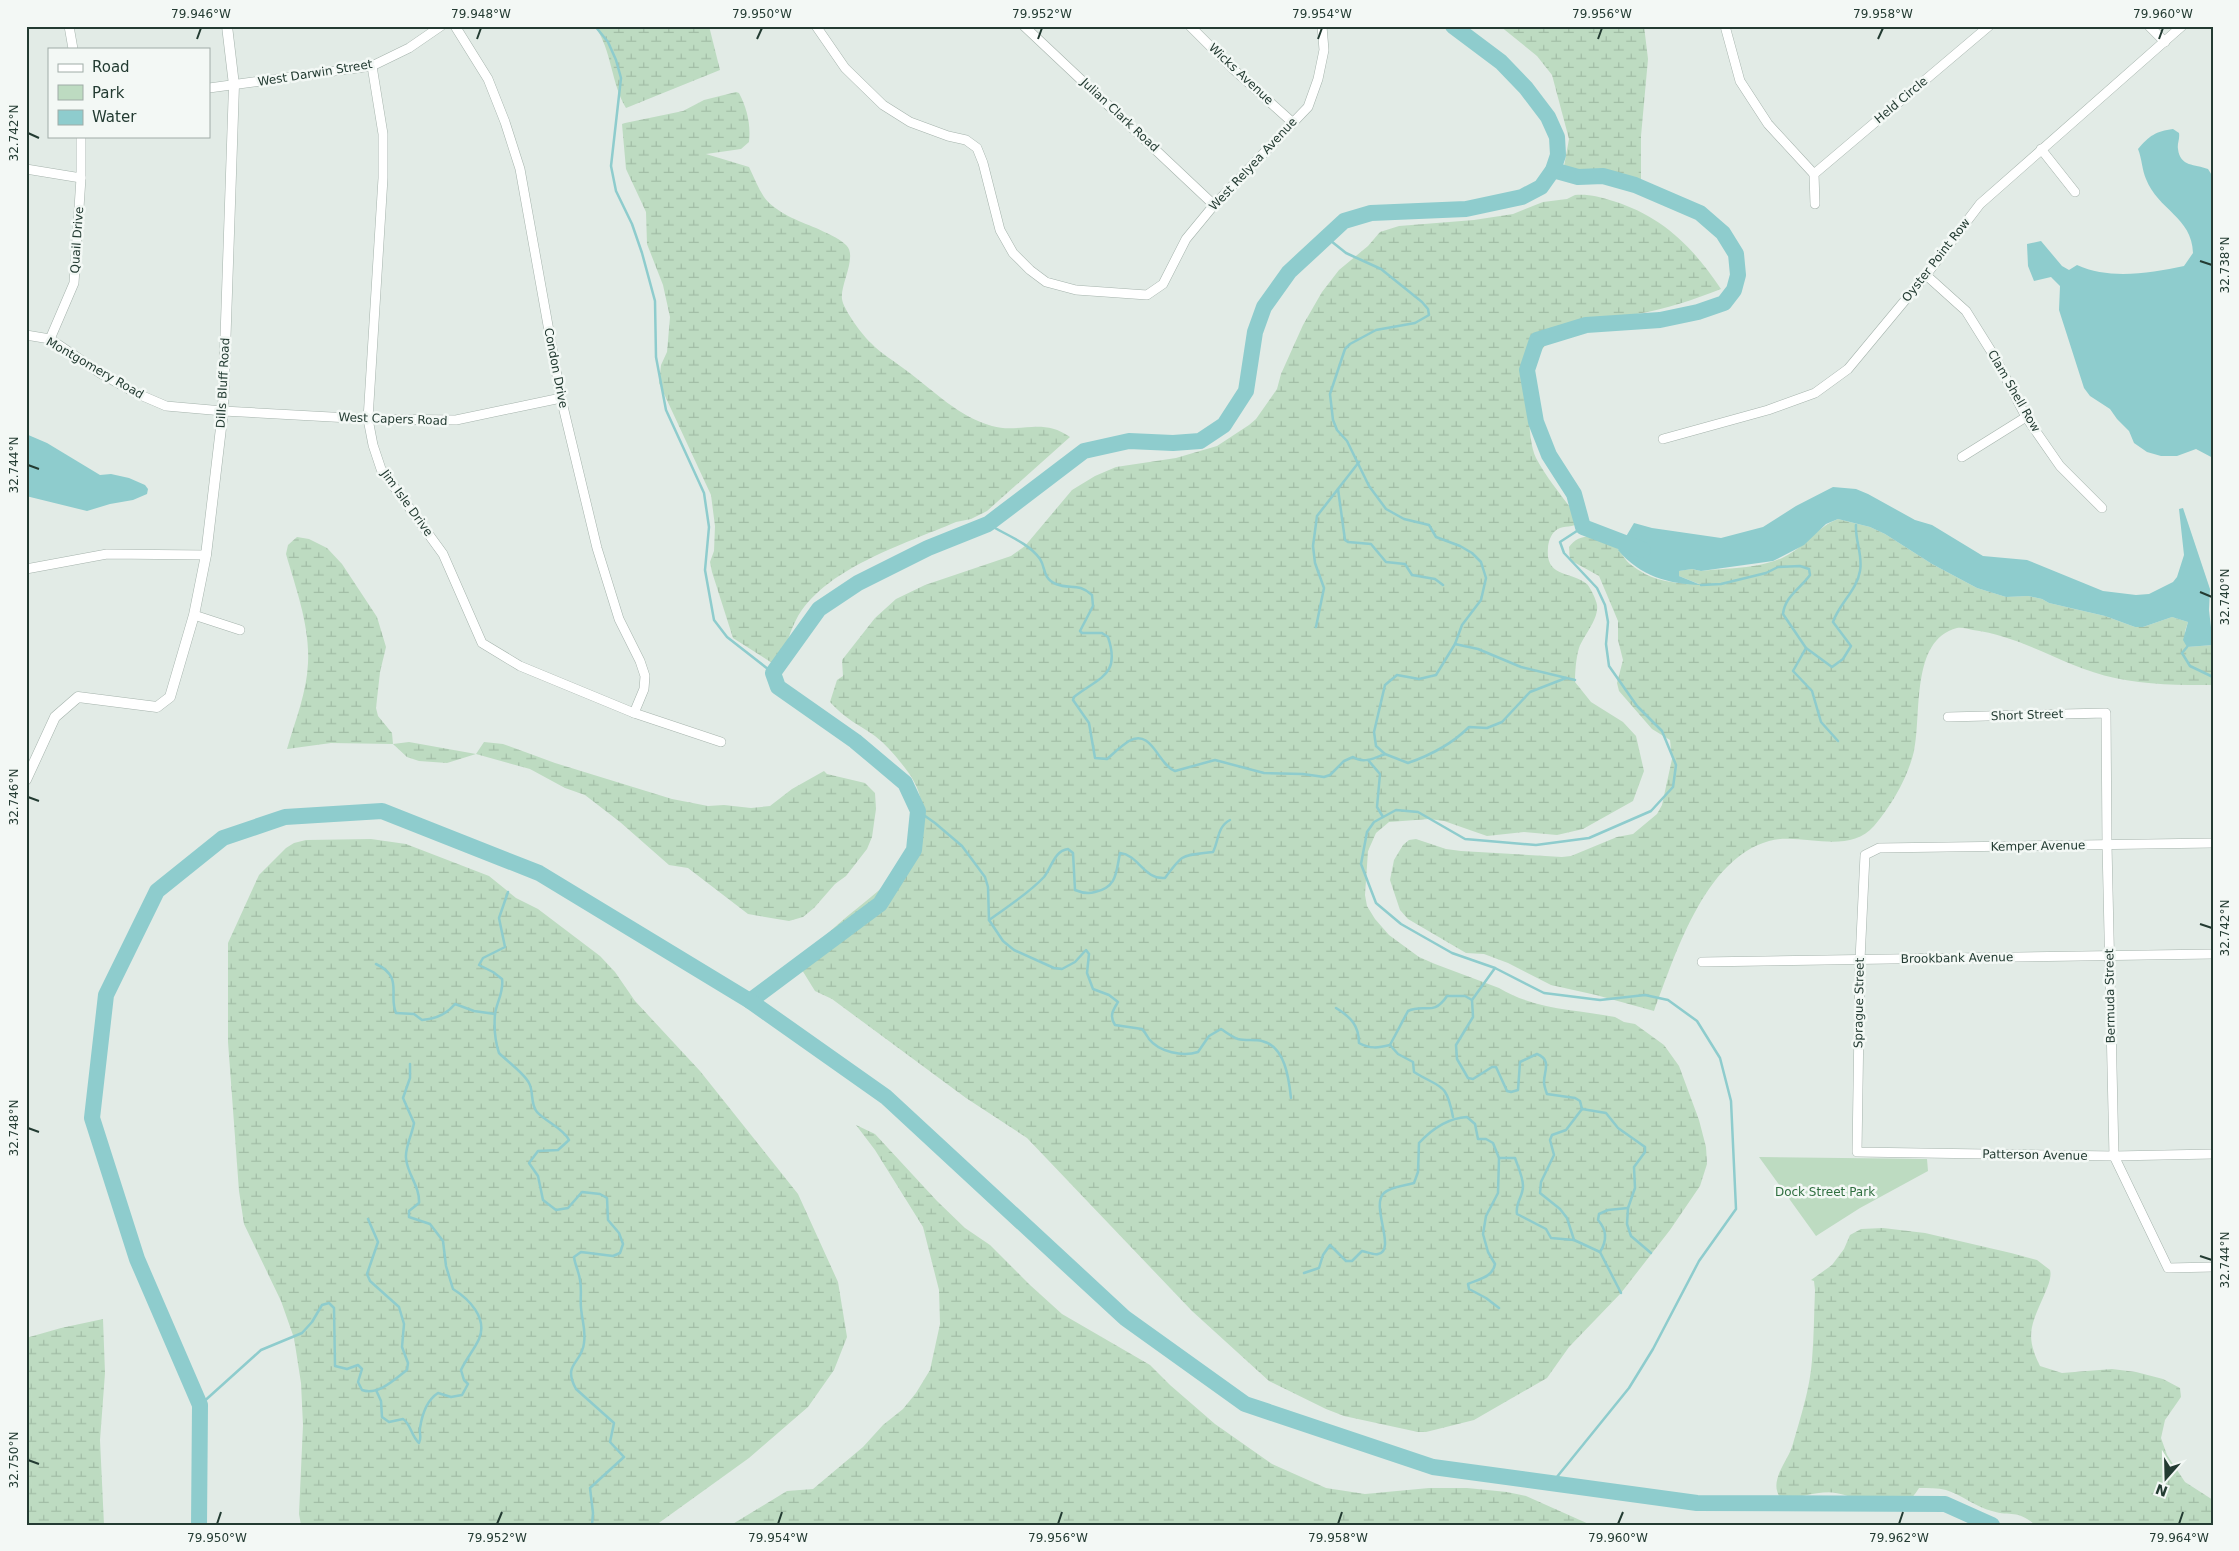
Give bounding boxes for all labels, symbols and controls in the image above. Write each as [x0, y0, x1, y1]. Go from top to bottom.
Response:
text: 79.946°W [171, 7, 231, 21]
text: 79.948°W [451, 7, 511, 21]
text: 79.950°W [732, 7, 792, 21]
text: 79.952°W [1012, 7, 1072, 21]
text: 79.954°W [1292, 7, 1352, 21]
text: 79.956°W [1572, 7, 1632, 21]
text: 79.958°W [1853, 7, 1913, 21]
text: 79.960°W [2133, 7, 2193, 21]
street label: Wicks Avenue [1206, 41, 1276, 107]
legend [48, 48, 210, 138]
street label: West Darwin Street [257, 57, 374, 89]
text: Road [92, 58, 130, 76]
street label: Held Circle [1872, 74, 1930, 126]
street label: Julian Clark Road [1077, 75, 1162, 155]
text: Park [92, 84, 125, 102]
text: 32.742°N [7, 105, 21, 161]
text: Water [92, 108, 137, 126]
street label: West Relyea Avenue [1206, 115, 1300, 213]
street label: Quail Drive [68, 206, 86, 274]
street label: Oyster Point Row [1899, 215, 1973, 305]
text: 32.738°N [2218, 237, 2232, 293]
street label: Condon Drive [541, 327, 571, 409]
street label: Montgomery Road [44, 334, 146, 402]
street label: Dills Bluff Road [214, 337, 232, 429]
street label: Clam Shell Row [1985, 347, 2043, 435]
street label: West Capers Road [338, 410, 448, 428]
text: 32.744°N [7, 437, 21, 493]
street label: Jim Isle Drive [378, 466, 436, 539]
text: 32.740°N [2218, 569, 2232, 625]
street label: Short Street [1991, 707, 2064, 723]
text: 32.746°N [7, 769, 21, 825]
street label: Kemper Avenue [1991, 838, 2085, 854]
text: 32.742°N [2218, 900, 2232, 956]
street label: Bermuda Street [2102, 948, 2118, 1044]
street label: Brookbank Avenue [1901, 950, 2013, 966]
street label: Sprague Street [1851, 957, 1867, 1048]
text: 32.748°N [7, 1100, 21, 1156]
street label: Patterson Avenue [1982, 1147, 2088, 1163]
park label: Dock Street Park [1775, 1185, 1875, 1199]
text: 32.744°N [2218, 1232, 2232, 1288]
text: 32.750°N [7, 1432, 21, 1488]
north arrow [2142, 1454, 2192, 1504]
text: N [2153, 1481, 2170, 1500]
text: 79.950°W [187, 1531, 247, 1545]
text: 79.952°W [467, 1531, 527, 1545]
text: 79.954°W [748, 1531, 808, 1545]
text: 79.956°W [1028, 1531, 1088, 1545]
text: 79.958°W [1308, 1531, 1368, 1545]
text: 79.960°W [1588, 1531, 1648, 1545]
text: 79.962°W [1869, 1531, 1929, 1545]
text: 79.964°W [2149, 1531, 2209, 1545]

